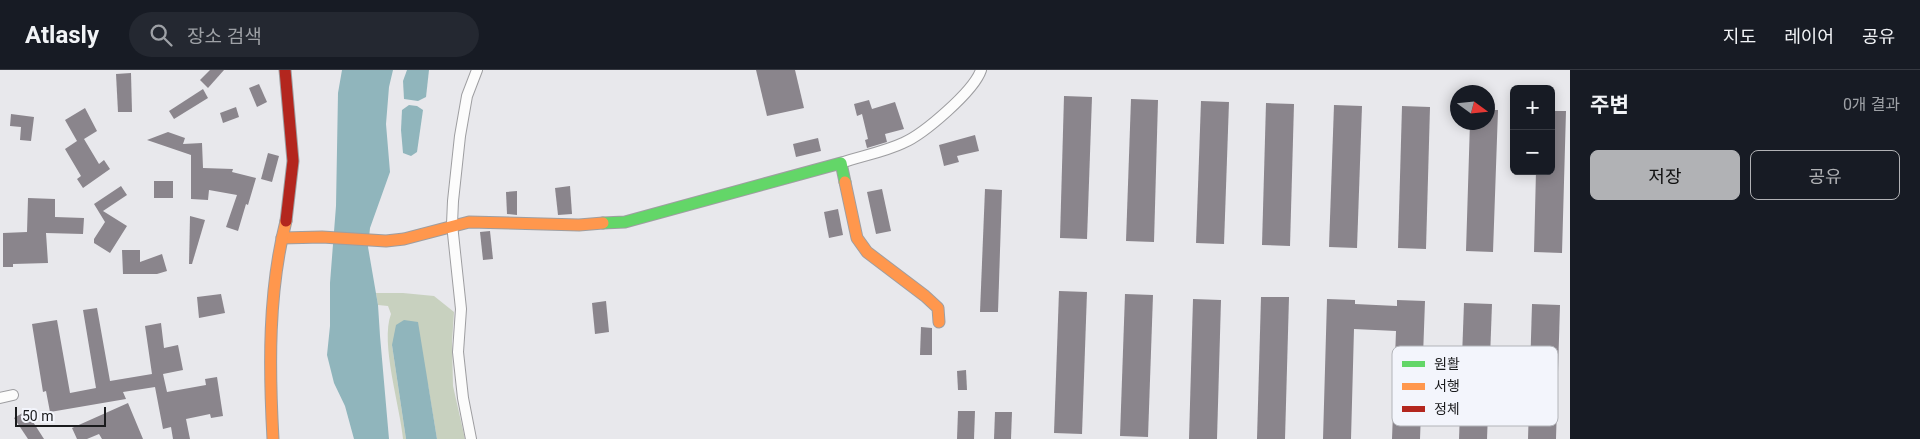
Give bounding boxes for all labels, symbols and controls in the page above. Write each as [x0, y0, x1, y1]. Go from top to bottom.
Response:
search box [129, 12, 479, 57]
text: Atlasly [25, 21, 99, 49]
icon: search [147, 21, 175, 49]
text: 장소 검색 [187, 25, 262, 48]
text: 지도 [1723, 26, 1756, 47]
text: 레이어 [1784, 26, 1834, 47]
text: 공유 [1862, 26, 1895, 47]
north arrow [1450, 85, 1495, 130]
map controls [1510, 85, 1555, 175]
button: + [1510, 85, 1555, 130]
text: 주변 [1590, 93, 1629, 117]
text: 0개 결과 [1843, 95, 1900, 114]
button: − [1510, 130, 1555, 175]
button: 저장 [1590, 150, 1740, 200]
button: 공유 [1750, 150, 1900, 200]
legend [1392, 346, 1558, 426]
text: 원활 [1434, 356, 1460, 372]
text: 서행 [1434, 378, 1460, 394]
text: 정체 [1434, 401, 1460, 417]
scale bar [15, 404, 106, 427]
text: 50 m [22, 408, 54, 424]

